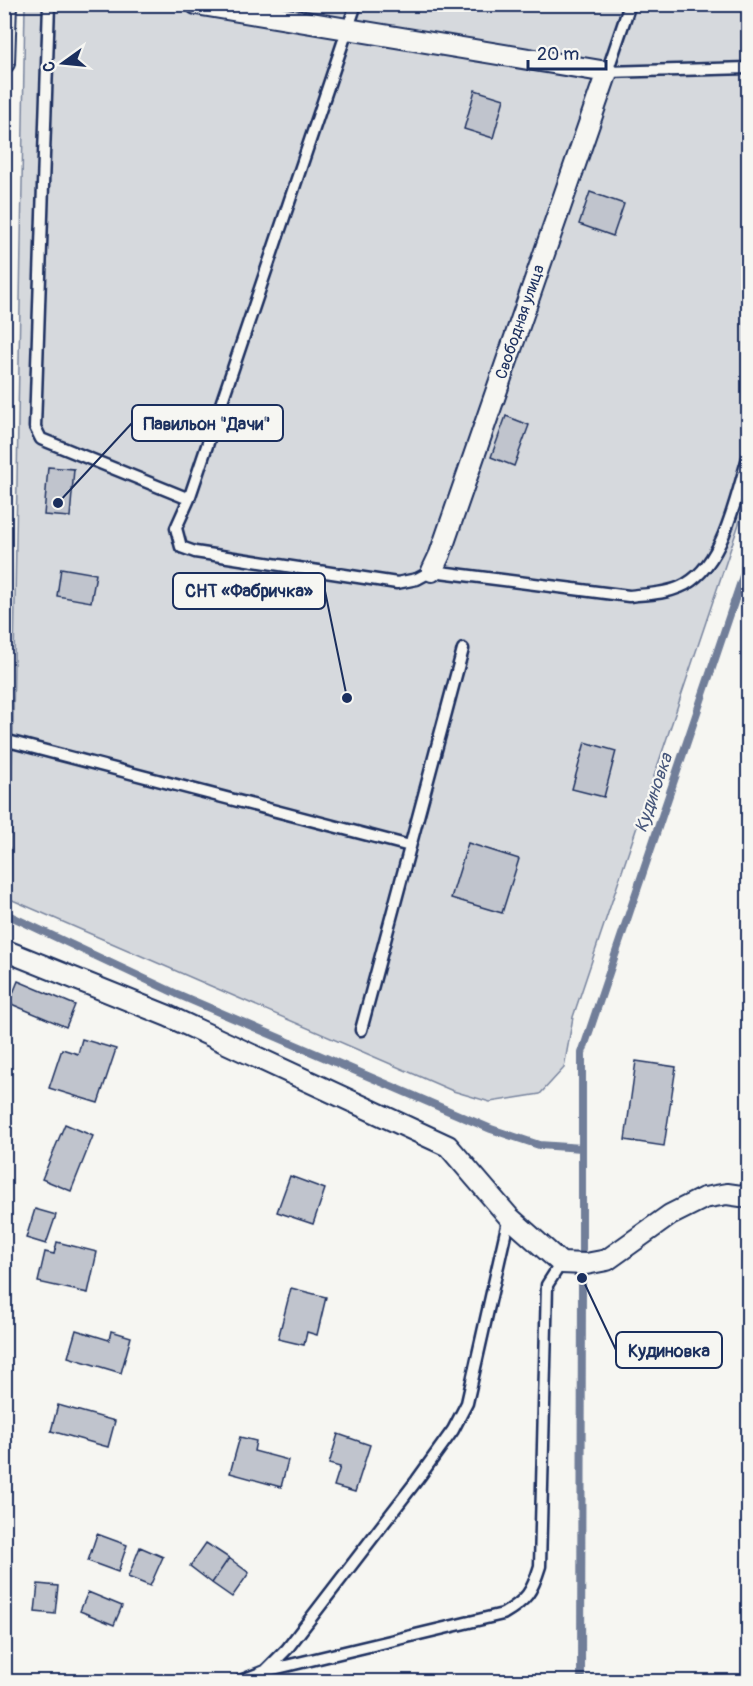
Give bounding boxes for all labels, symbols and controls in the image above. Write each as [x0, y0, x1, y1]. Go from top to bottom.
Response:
north arrow [33, 33, 93, 93]
scale bar [528, 33, 606, 71]
text: 20 m [537, 43, 579, 66]
text: С [39, 59, 60, 74]
street label: Свободная улица [491, 262, 549, 382]
callout: Павильон "Дачи" [132, 405, 283, 441]
text: Павильон "Дачи" [143, 413, 271, 436]
callout: СНТ «Фабричка» [173, 573, 325, 609]
text: СНТ «Фабричка» [185, 580, 314, 603]
water label: Кудиновка [630, 749, 679, 836]
callout: Кудиновка [616, 1332, 722, 1368]
text: Кудиновка [628, 1340, 711, 1363]

